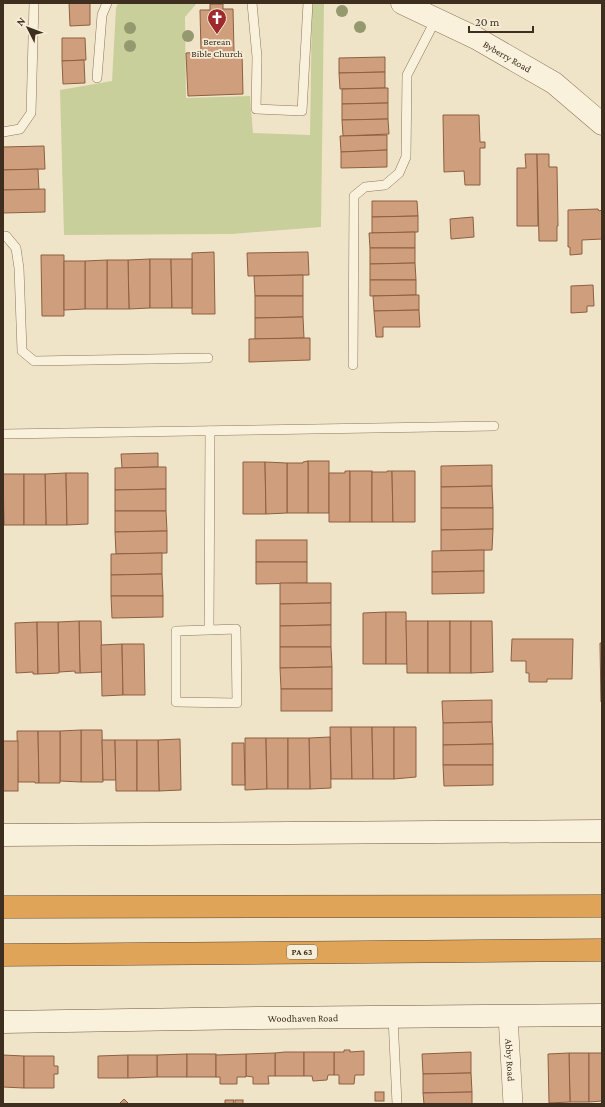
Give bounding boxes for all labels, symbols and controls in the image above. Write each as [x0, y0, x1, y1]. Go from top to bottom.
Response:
church icon: Berean Bible Church [206, 7, 228, 35]
north arrow [8, 8, 48, 48]
scale bar [469, 8, 533, 34]
text: N [14, 14, 28, 28]
text: 20 m [475, 15, 500, 29]
place label: Berean Bible Church [191, 36, 243, 59]
street label: Byberry Road [481, 38, 534, 75]
road number: PA 63 [287, 945, 317, 959]
street label: Woodhaven Road [268, 1012, 339, 1023]
street label: Abby Road [504, 1038, 517, 1082]

